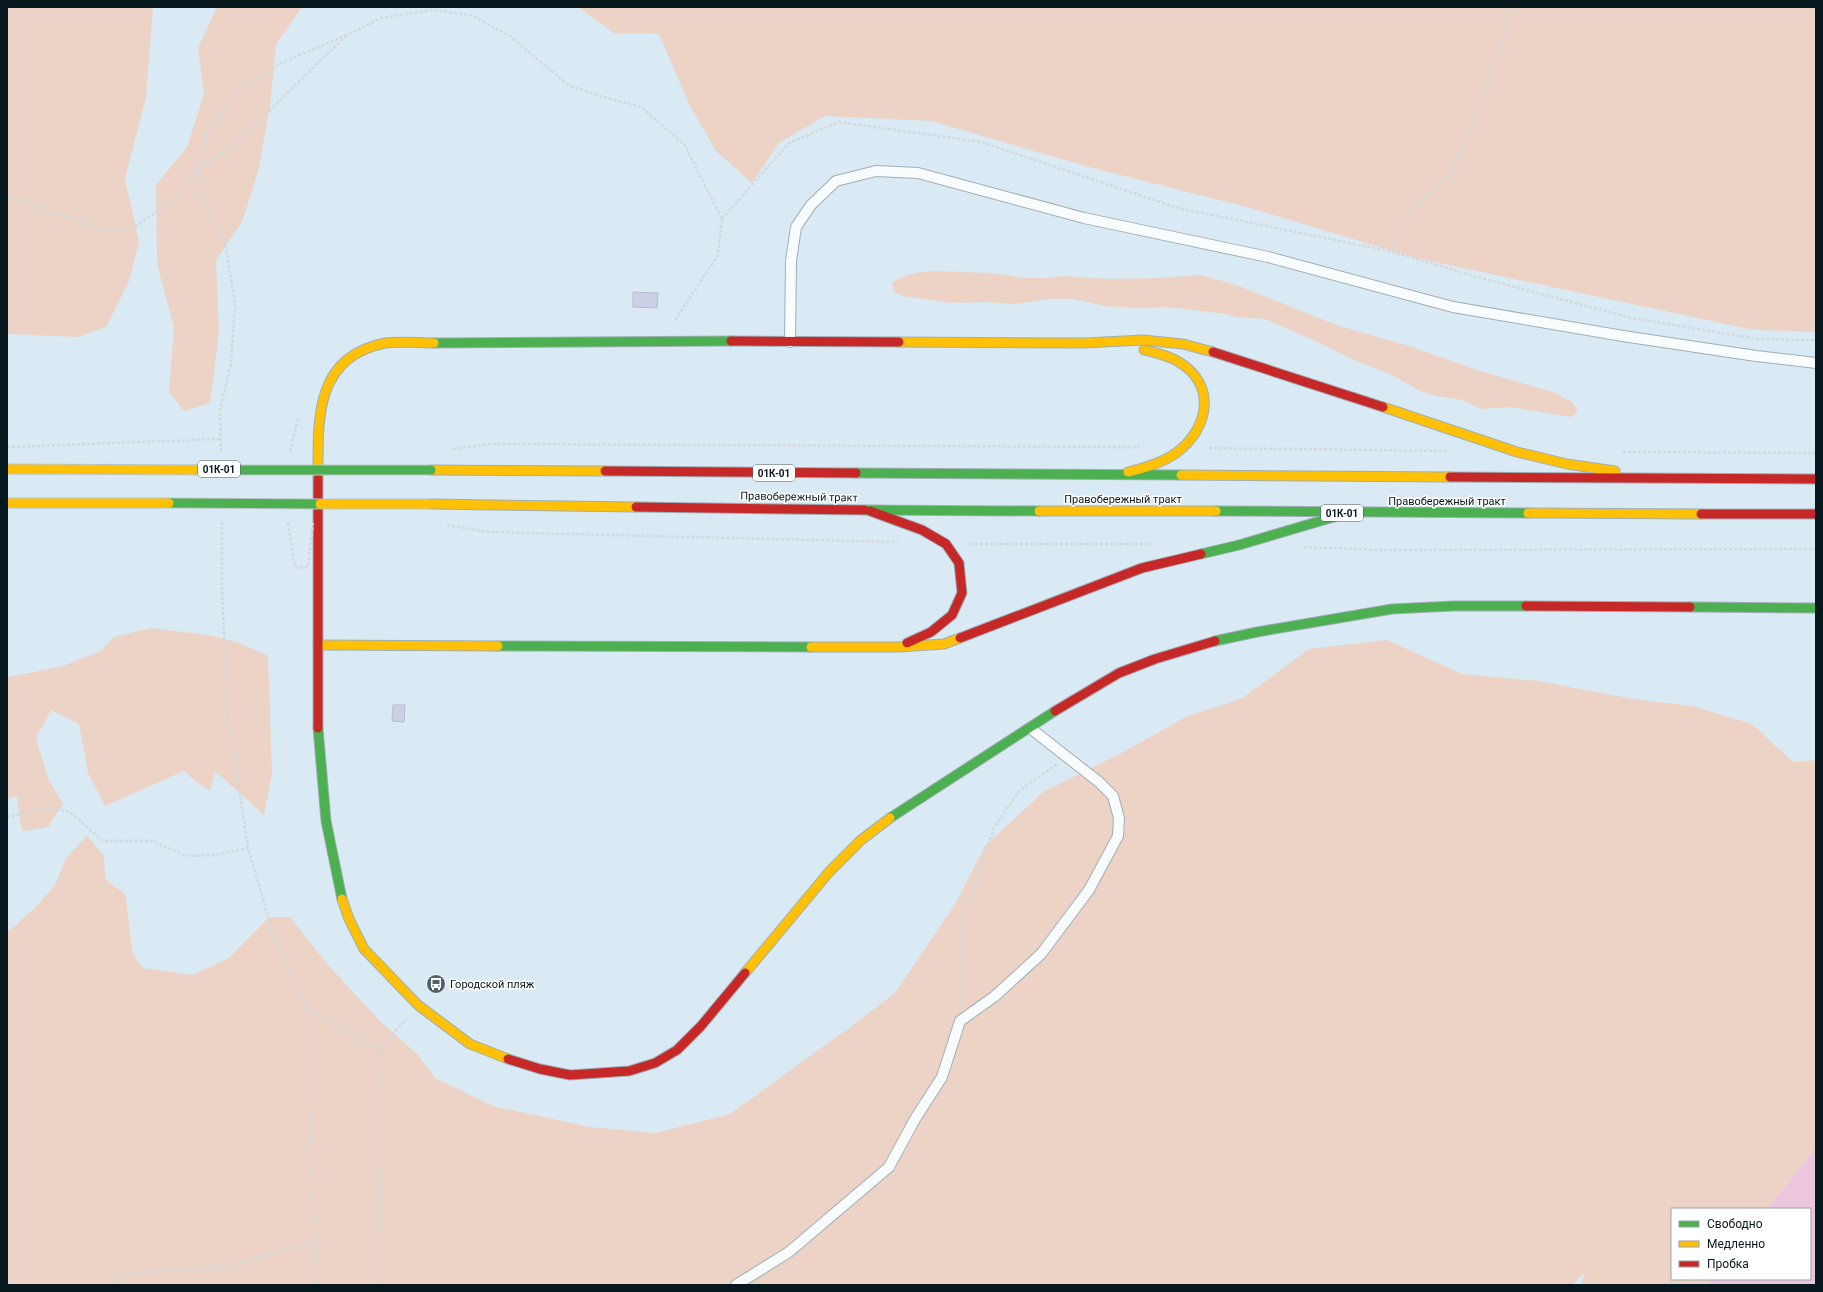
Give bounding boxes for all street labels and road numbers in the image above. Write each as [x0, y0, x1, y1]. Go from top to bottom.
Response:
road number: 01К-01 [198, 461, 240, 477]
road number: 01К-01 [753, 465, 795, 481]
street label: Правобережный тракт [740, 489, 859, 505]
street label: Правобережный тракт [1064, 493, 1182, 506]
street label: Правобережный тракт [1388, 495, 1506, 508]
road number: 01К-01 [1321, 505, 1363, 521]

